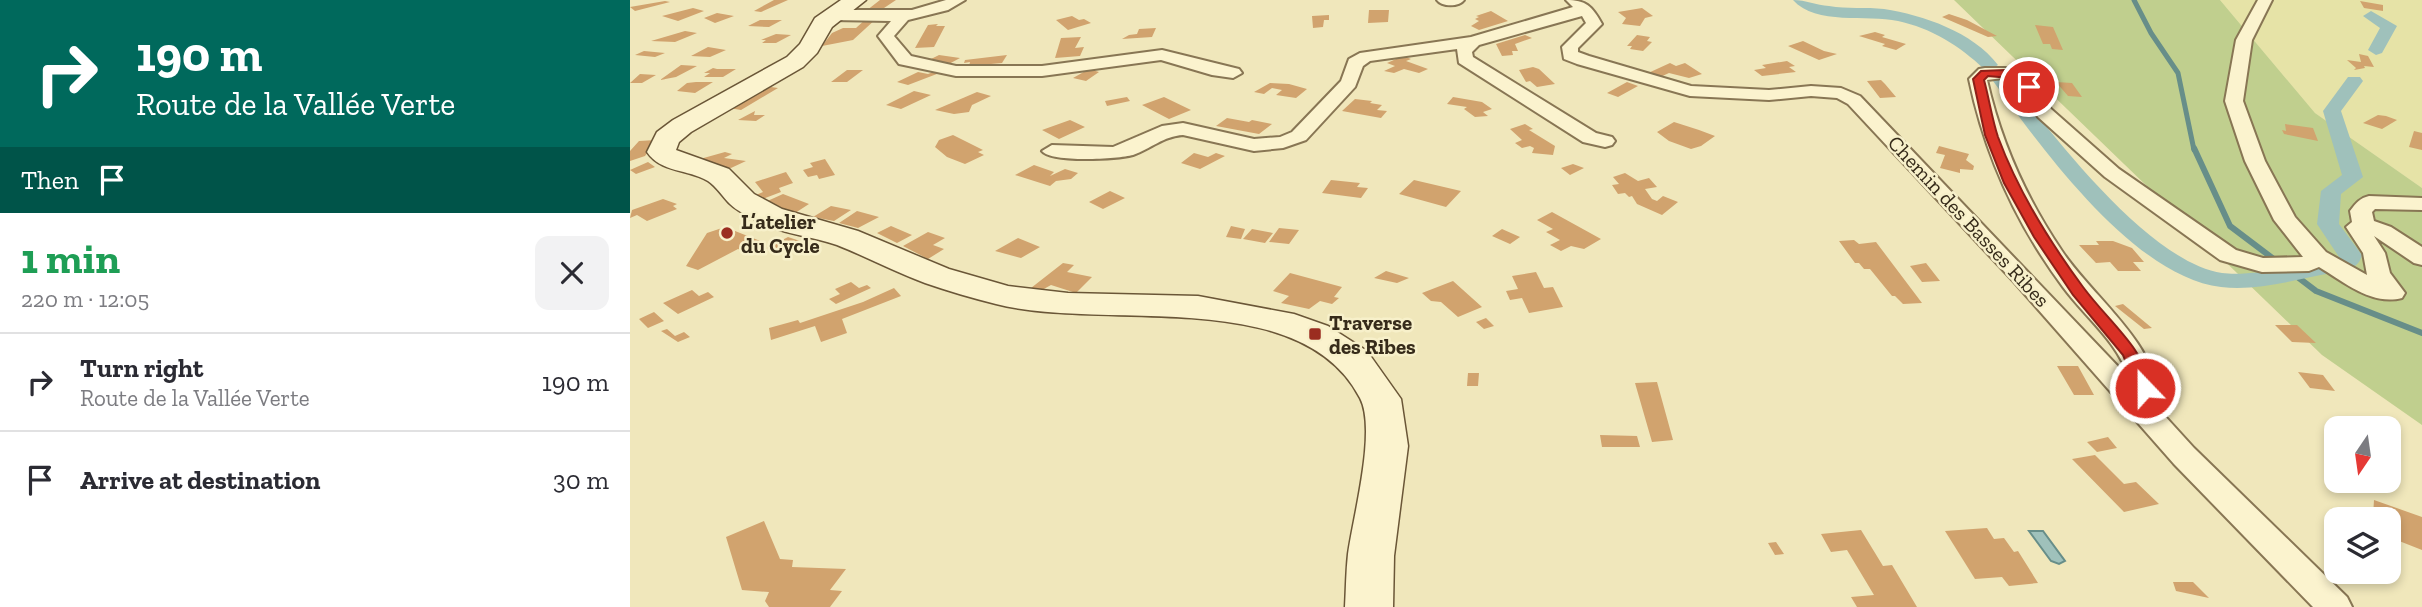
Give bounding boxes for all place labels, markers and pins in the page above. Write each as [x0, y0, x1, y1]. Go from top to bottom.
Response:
pin [1999, 57, 2059, 117]
place label: L’atelier du Cycle [741, 209, 820, 258]
marker: L’atelier du Cycle [719, 225, 735, 241]
place label: Traverse des Ribes [1329, 310, 1416, 359]
marker: Traverse des Ribes [1307, 326, 1323, 342]

